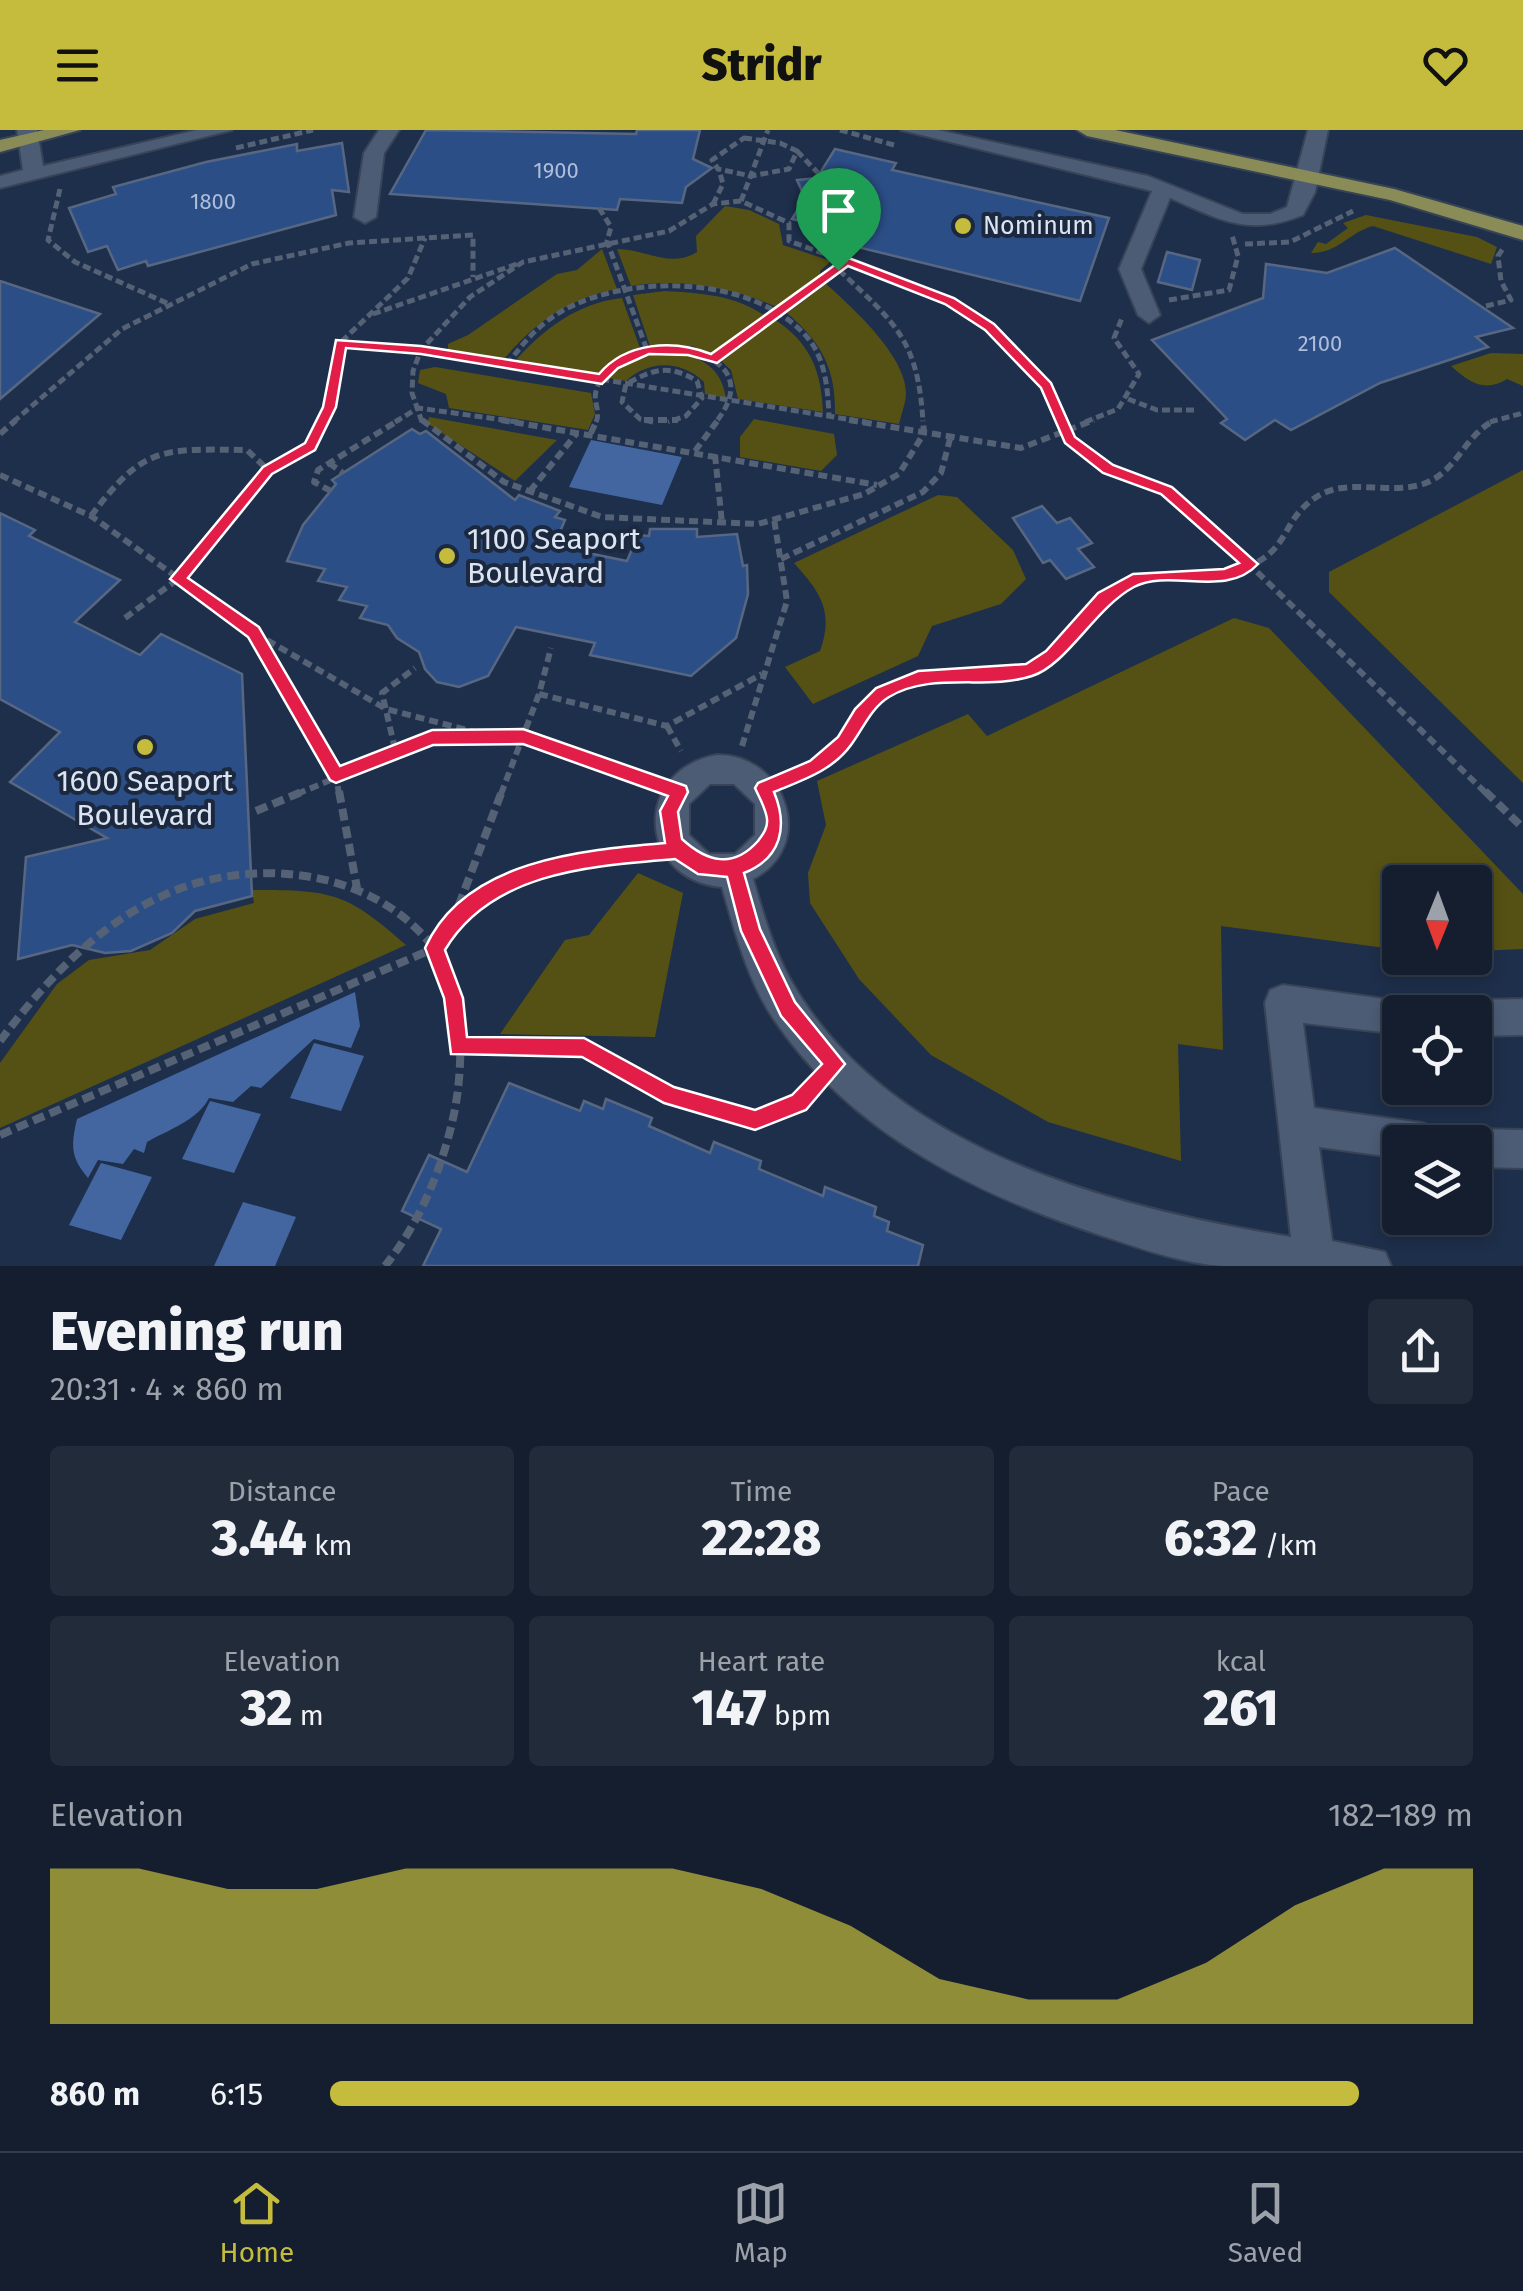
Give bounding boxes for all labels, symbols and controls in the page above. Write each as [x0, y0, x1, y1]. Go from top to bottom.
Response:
icon: menu [50, 38, 105, 93]
text: Stridr [702, 38, 821, 92]
icon: heart [1418, 38, 1473, 93]
house number: 1900 [533, 157, 579, 184]
pin [796, 168, 881, 271]
icon: arrive [811, 183, 866, 238]
house number: 1800 [190, 188, 236, 215]
place label: Nominum [983, 211, 1094, 241]
marker: Nominum [952, 215, 974, 237]
house number: 2100 [1298, 330, 1342, 357]
place label: 1100 Seaport Boulevard [467, 521, 641, 591]
marker: 1100 Seaport Boulevard [436, 545, 458, 567]
marker: 1600 Seaport Boulevard [134, 736, 156, 758]
place label: 1600 Seaport Boulevard [57, 763, 234, 833]
north arrow [1382, 865, 1492, 975]
map controls [1382, 865, 1492, 1235]
button: locate [1382, 995, 1492, 1105]
button: layers [1382, 1125, 1492, 1235]
text: Evening run [50, 1299, 344, 1365]
button: share [1368, 1299, 1473, 1404]
text: 20:31 · 4 × 860 m [50, 1370, 284, 1408]
text: Distance [228, 1475, 336, 1508]
text: Time [731, 1475, 792, 1508]
text: Pace [1212, 1475, 1270, 1508]
text: 3.44 [212, 1508, 307, 1568]
text: 22:28 [702, 1508, 821, 1568]
text: 6:32 [1164, 1508, 1257, 1568]
text: km [307, 1529, 353, 1562]
text: /km [1257, 1529, 1318, 1562]
text: Elevation [224, 1645, 341, 1678]
text: Heart rate [698, 1645, 825, 1678]
text: kcal [1216, 1645, 1266, 1678]
text: 32 [240, 1678, 292, 1738]
text: 147 [692, 1678, 767, 1738]
text: 261 [1203, 1678, 1279, 1738]
text: m [292, 1699, 324, 1732]
text: bpm [767, 1699, 831, 1732]
text: Elevation [50, 1796, 184, 1834]
text: 182–189 m [1328, 1796, 1473, 1834]
text: 860 m [50, 2075, 140, 2113]
text: 6:15 [210, 2075, 263, 2113]
tab: Home [220, 2176, 294, 2269]
tab: Map [733, 2176, 788, 2269]
tab: Saved [1228, 2176, 1303, 2269]

